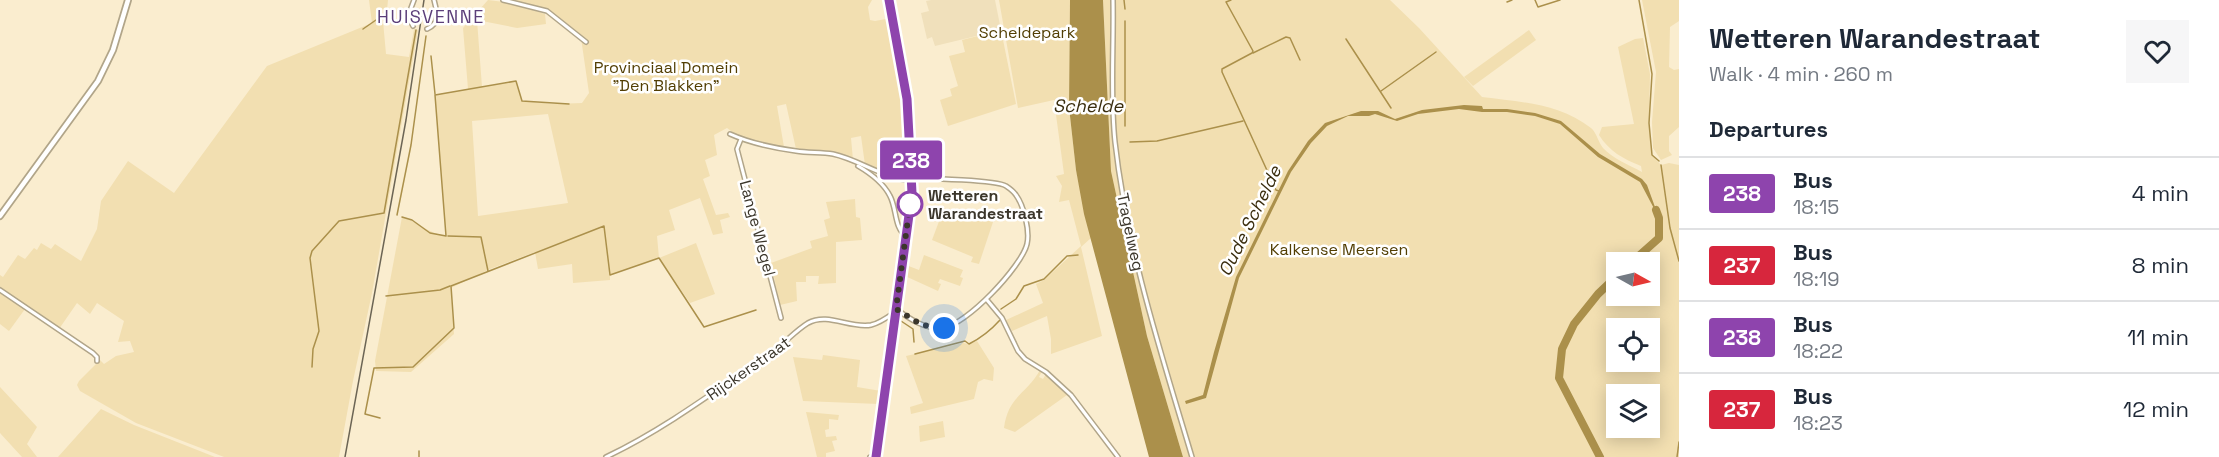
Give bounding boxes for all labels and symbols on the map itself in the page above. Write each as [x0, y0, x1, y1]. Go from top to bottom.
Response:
district label: HUISVENNE [377, 5, 485, 28]
park label: Scheldepark [979, 22, 1076, 43]
park label: Provinciaal Domein "Den Blakken" [594, 57, 738, 96]
water label: Schelde [1053, 94, 1124, 117]
line badge: 238 [876, 140, 946, 180]
water label: Oude Schelde [1213, 161, 1287, 280]
street label: Lange Wegel [735, 178, 780, 278]
place label: Wetteren Warandestraat [928, 185, 1043, 224]
marker: Wetteren Warandestraat [897, 191, 923, 217]
street label: Tragelweg [1112, 191, 1149, 273]
park label: Kalkense Meersen [1270, 239, 1408, 260]
north arrow [1606, 252, 1660, 306]
your location [929, 313, 959, 343]
street label: Rijckerstraat [702, 332, 794, 405]

